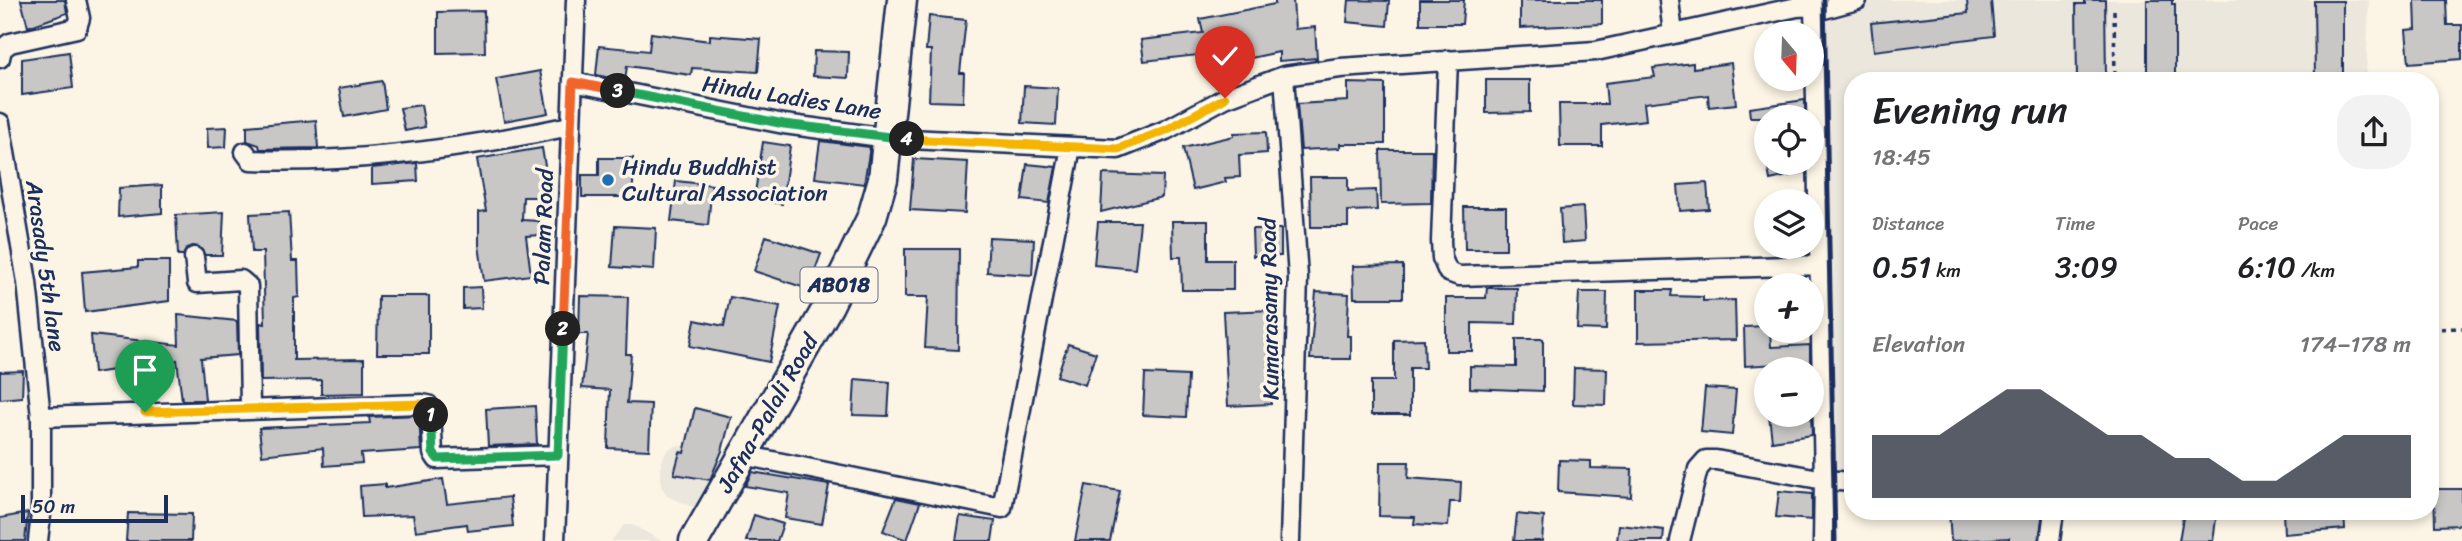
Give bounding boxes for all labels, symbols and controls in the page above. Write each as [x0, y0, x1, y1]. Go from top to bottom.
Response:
north arrow [1754, 21, 1824, 91]
map controls [1754, 21, 1824, 427]
pin [1195, 26, 1255, 98]
icon: check [1206, 37, 1244, 75]
street label: Hindu Ladies Lane [699, 63, 885, 132]
pin: 3 [600, 74, 636, 108]
text: 3 [612, 74, 623, 107]
text: Evening run [1872, 77, 2068, 144]
button: share [2337, 95, 2411, 169]
button: locate [1754, 105, 1824, 175]
pin: 4 [890, 122, 925, 156]
text: 4 [901, 122, 912, 155]
text: 18:45 [1872, 137, 1931, 178]
place label: Hindu Buddhist Cultural Association [622, 147, 828, 214]
street label: Palam Road [521, 166, 566, 286]
marker: Hindu Buddhist Cultural Association [600, 172, 616, 188]
street label: Arasady 5th lane [13, 177, 78, 355]
button: layers [1754, 189, 1824, 259]
text: Distance [1872, 207, 1944, 240]
text: Time [2055, 207, 2095, 240]
text: Pace [2238, 207, 2278, 240]
street label: Kumarasamy Road [1247, 216, 1292, 401]
text: 0.51 [1872, 240, 1931, 294]
text: 3:09 [2055, 240, 2118, 294]
text: 6:10 [2238, 240, 2296, 294]
text: km [1931, 254, 1961, 287]
text: /km [2296, 254, 2335, 287]
road number: AB018 [800, 268, 878, 302]
button: + [1754, 273, 1824, 343]
pin: 2 [546, 312, 580, 346]
text: 2 [557, 312, 568, 345]
street label: Jafna-Palali Road [705, 324, 831, 502]
text: Elevation [1872, 324, 1965, 365]
text: 174–178 m [2300, 324, 2411, 365]
pin [115, 340, 175, 412]
icon: arrive [126, 351, 164, 389]
button: − [1754, 357, 1824, 427]
pin: 1 [414, 398, 448, 432]
text: 1 [426, 398, 435, 431]
text: 50 m [32, 490, 75, 523]
scale bar [21, 492, 168, 524]

